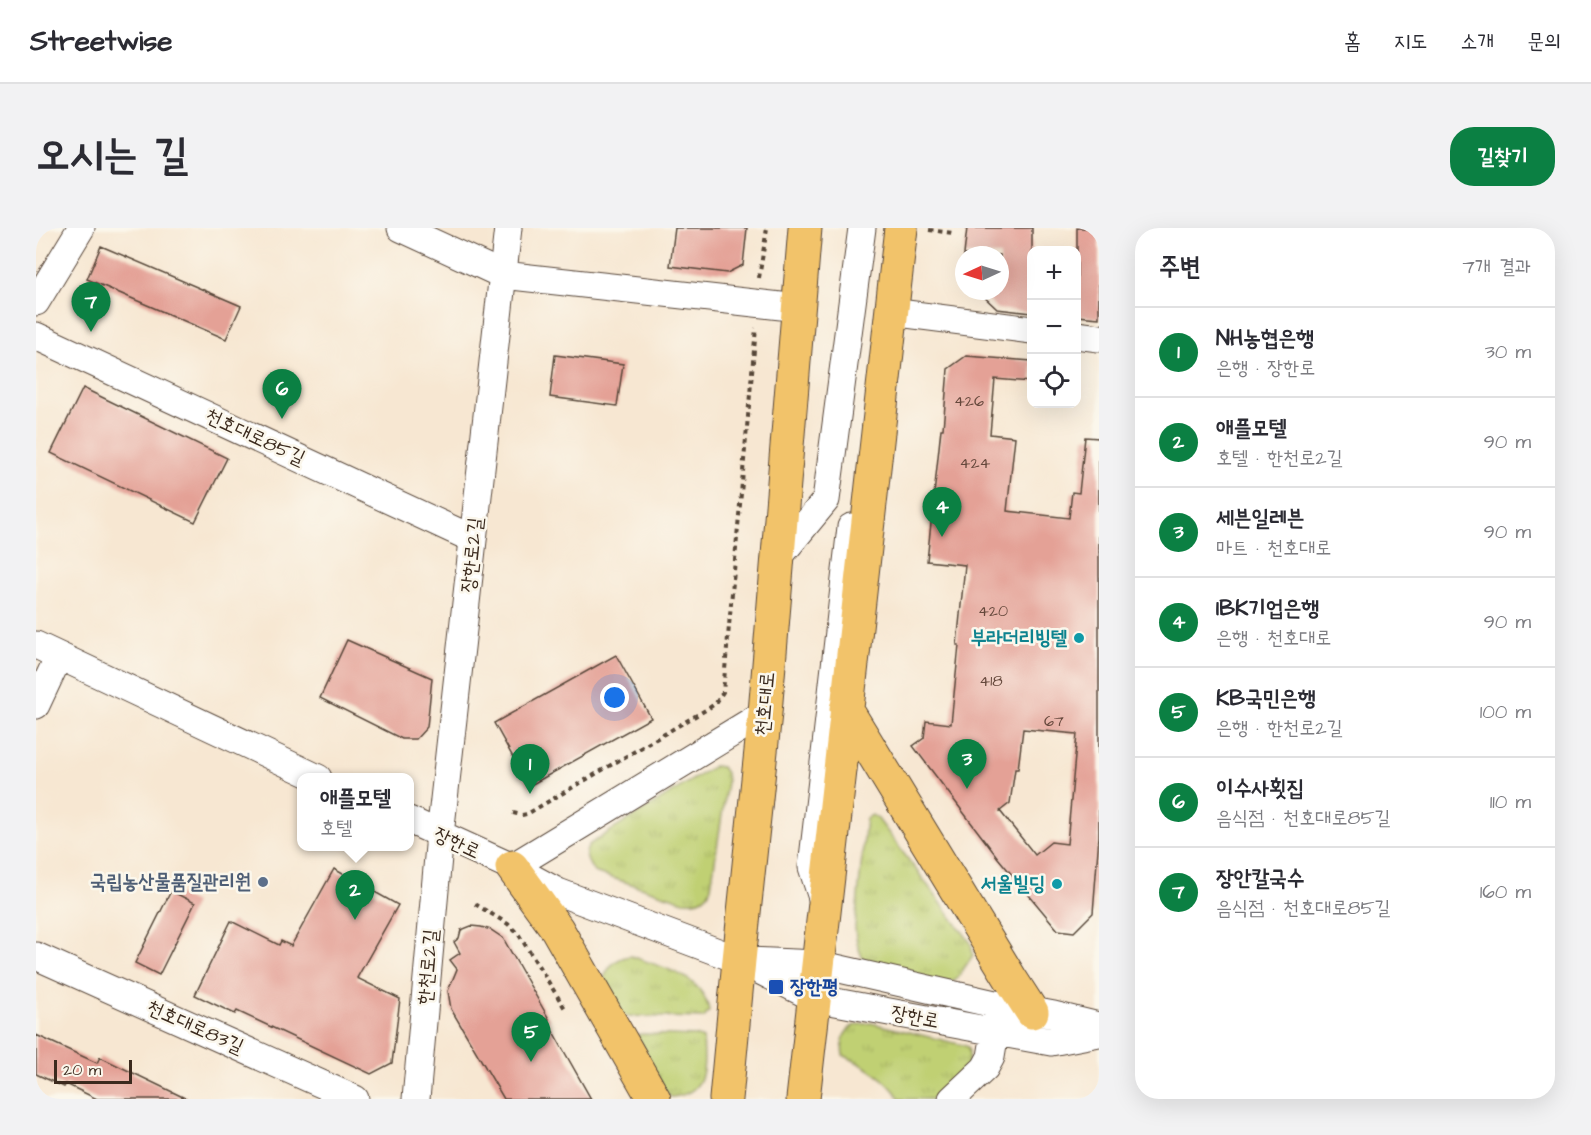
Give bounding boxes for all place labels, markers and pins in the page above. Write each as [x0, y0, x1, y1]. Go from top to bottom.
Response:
pin: 7 [72, 282, 110, 332]
pin: 6 [262, 370, 302, 419]
pin: 4 [922, 488, 962, 537]
place label: 부라더리빙텔 [970, 624, 1067, 652]
marker: 부라더리빙텔 [1072, 631, 1086, 645]
pin: 3 [948, 740, 986, 789]
pin: 1 [510, 744, 550, 794]
place label: 국립농산물품질관리원 [90, 868, 251, 896]
pin: 2 [336, 870, 374, 920]
place label: 서울빌딩 [981, 870, 1045, 898]
marker: 국립농산물품질관리원 [256, 875, 270, 889]
marker: 서울빌딩 [1050, 877, 1064, 891]
place label: 장한평 [790, 973, 838, 1001]
marker: 장한평 [767, 978, 785, 996]
pin: 5 [512, 1012, 550, 1062]

